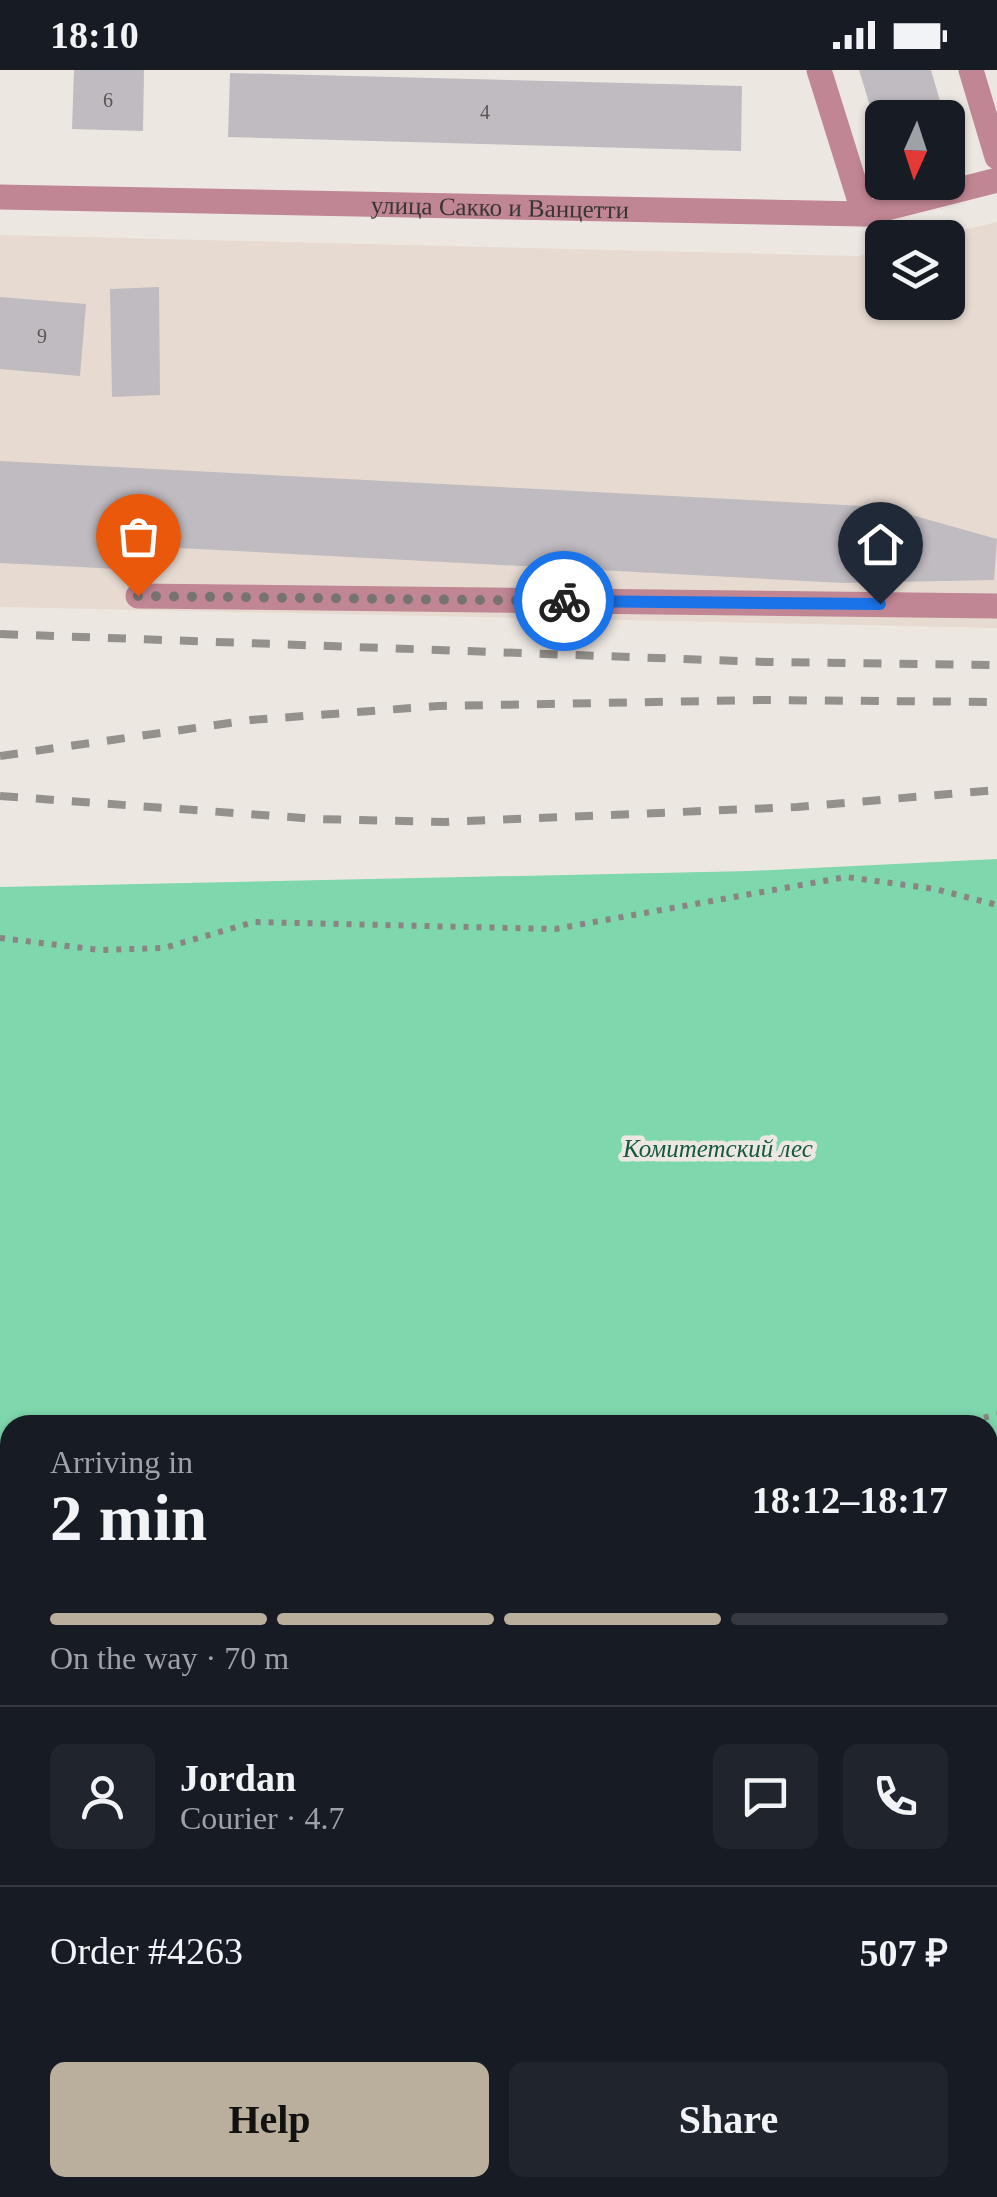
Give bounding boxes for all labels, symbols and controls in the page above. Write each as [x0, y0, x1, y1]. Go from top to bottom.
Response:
text: 18:10 [50, 14, 139, 56]
house number: 6 [103, 89, 113, 111]
north arrow [865, 100, 965, 200]
map controls [865, 100, 965, 320]
house number: 4 [480, 101, 490, 123]
street label: улица Сакко и Ванцетти [371, 191, 629, 223]
button: layers [865, 220, 965, 320]
house number: 9 [37, 325, 47, 347]
pin [96, 494, 181, 597]
pin [838, 502, 923, 605]
icon: bag [111, 509, 166, 564]
icon: home [853, 517, 908, 572]
courier [514, 551, 614, 651]
icon: bike [537, 574, 592, 629]
park label: Комитетский лес [622, 1135, 813, 1162]
text: Arriving in [50, 1444, 193, 1480]
text: 18:12–18:17 [752, 1479, 948, 1521]
text: 2 min [50, 1482, 207, 1554]
text: On the way · 70 m [50, 1640, 289, 1676]
button: person [50, 1744, 155, 1849]
button: chat [713, 1744, 818, 1849]
button: phone [843, 1744, 948, 1849]
text: Jordan [180, 1757, 296, 1799]
text: Courier · 4.7 [180, 1800, 344, 1836]
text: Order #4263 [50, 1930, 243, 1972]
text: 507 ₽ [859, 1932, 948, 1974]
button: Help [50, 2062, 489, 2177]
button: Share [509, 2062, 948, 2177]

